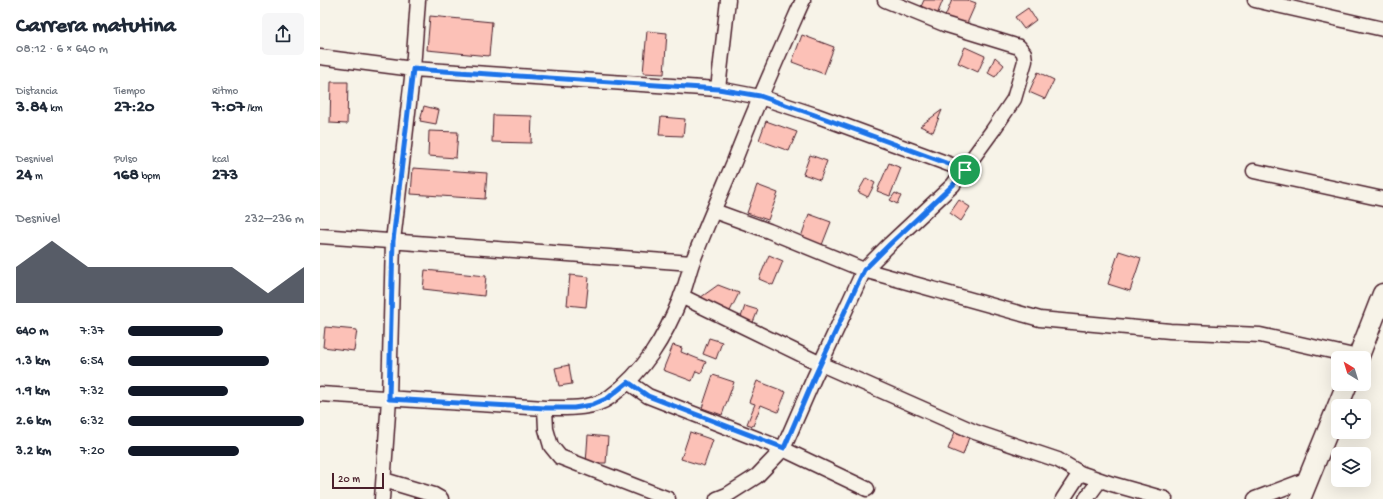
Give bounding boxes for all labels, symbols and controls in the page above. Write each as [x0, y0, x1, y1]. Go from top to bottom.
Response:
button: share [262, 13, 304, 55]
text: Carrera matutina [16, 14, 176, 40]
text: 08:12 · 6 × 640 m [16, 42, 108, 57]
text: Distancia [16, 86, 58, 98]
text: Tiempo [114, 86, 145, 98]
text: Ritmo [212, 86, 238, 98]
text: 3.84 [16, 98, 48, 118]
text: 27:20 [114, 98, 155, 118]
text: 7:07 [212, 98, 245, 118]
text: km [48, 103, 63, 115]
text: /km [245, 103, 263, 115]
pin [948, 153, 982, 187]
text: Desnivel [16, 154, 53, 166]
text: Pulso [114, 154, 137, 166]
text: kcal [212, 154, 229, 166]
icon: arrive [954, 159, 976, 181]
text: 24 [16, 166, 32, 186]
text: 168 [114, 166, 139, 186]
text: 273 [212, 166, 238, 186]
text: m [32, 171, 43, 183]
text: bpm [139, 171, 160, 183]
text: Desnivel [16, 212, 60, 227]
text: 232–236 m [245, 212, 304, 227]
text: 640 m [16, 324, 48, 339]
text: 7:37 [80, 324, 104, 339]
north arrow [1331, 351, 1371, 391]
map controls [1331, 351, 1371, 487]
text: 1.3 km [16, 354, 50, 369]
text: 6:54 [80, 354, 104, 369]
text: 1.9 km [16, 384, 50, 399]
text: 7:32 [80, 384, 104, 399]
button: locate [1331, 399, 1371, 439]
text: 2.6 km [16, 414, 51, 429]
text: 6:32 [80, 414, 104, 429]
text: 3.2 km [16, 444, 51, 459]
text: 7:20 [80, 444, 105, 459]
button: layers [1331, 447, 1371, 487]
scale bar [332, 471, 384, 490]
text: 20 m [338, 474, 360, 486]

